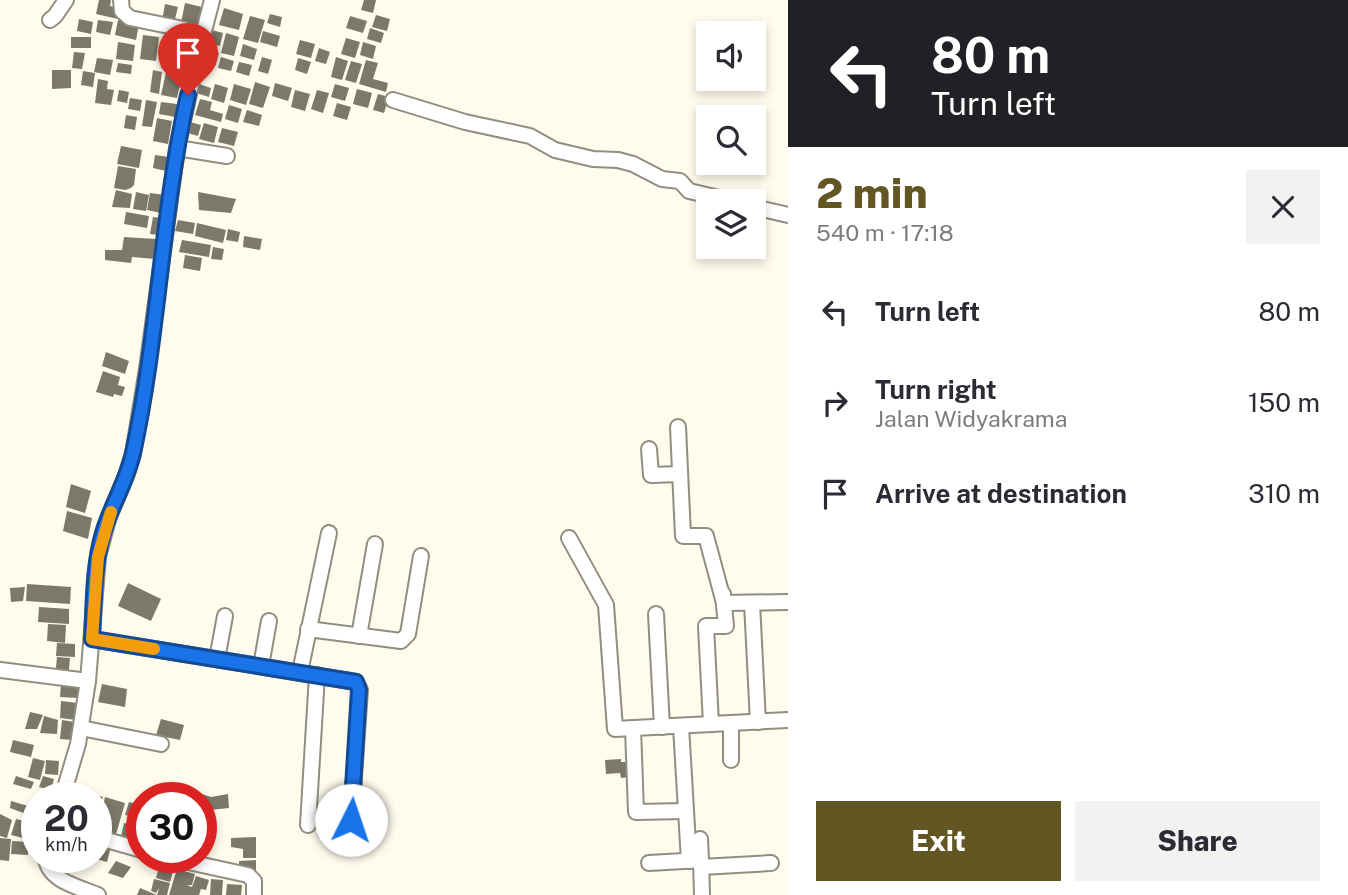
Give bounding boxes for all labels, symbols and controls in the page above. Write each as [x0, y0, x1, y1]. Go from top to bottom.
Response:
map controls [696, 21, 766, 259]
button: sound [696, 21, 766, 91]
pin [158, 23, 218, 95]
text: 80 m [931, 26, 1050, 84]
icon: left [816, 28, 907, 119]
icon: arrive [169, 34, 207, 72]
text: Turn left [931, 85, 1056, 122]
button: search [696, 105, 766, 175]
text: 2 min [816, 168, 928, 217]
button: close [1246, 170, 1320, 244]
button: layers [696, 189, 766, 259]
text: 540 m · 17:18 [816, 219, 954, 246]
icon: left [816, 293, 854, 331]
text: Turn left [875, 296, 980, 327]
text: 80 m [1259, 296, 1320, 327]
text: Turn right [875, 374, 997, 405]
icon: right [816, 384, 854, 422]
text: 150 m [1248, 387, 1320, 418]
text: Jalan Widyakrama [875, 405, 1067, 432]
icon: arrive [816, 475, 854, 513]
text: Arrive at destination [875, 478, 1127, 509]
text: 310 m [1248, 478, 1320, 509]
speed limit sign: 30 [126, 782, 217, 873]
position arrow [314, 783, 388, 857]
text: 20 [44, 798, 89, 839]
button: Exit [816, 801, 1061, 881]
button: Share [1075, 801, 1320, 881]
text: km/h [45, 834, 88, 855]

